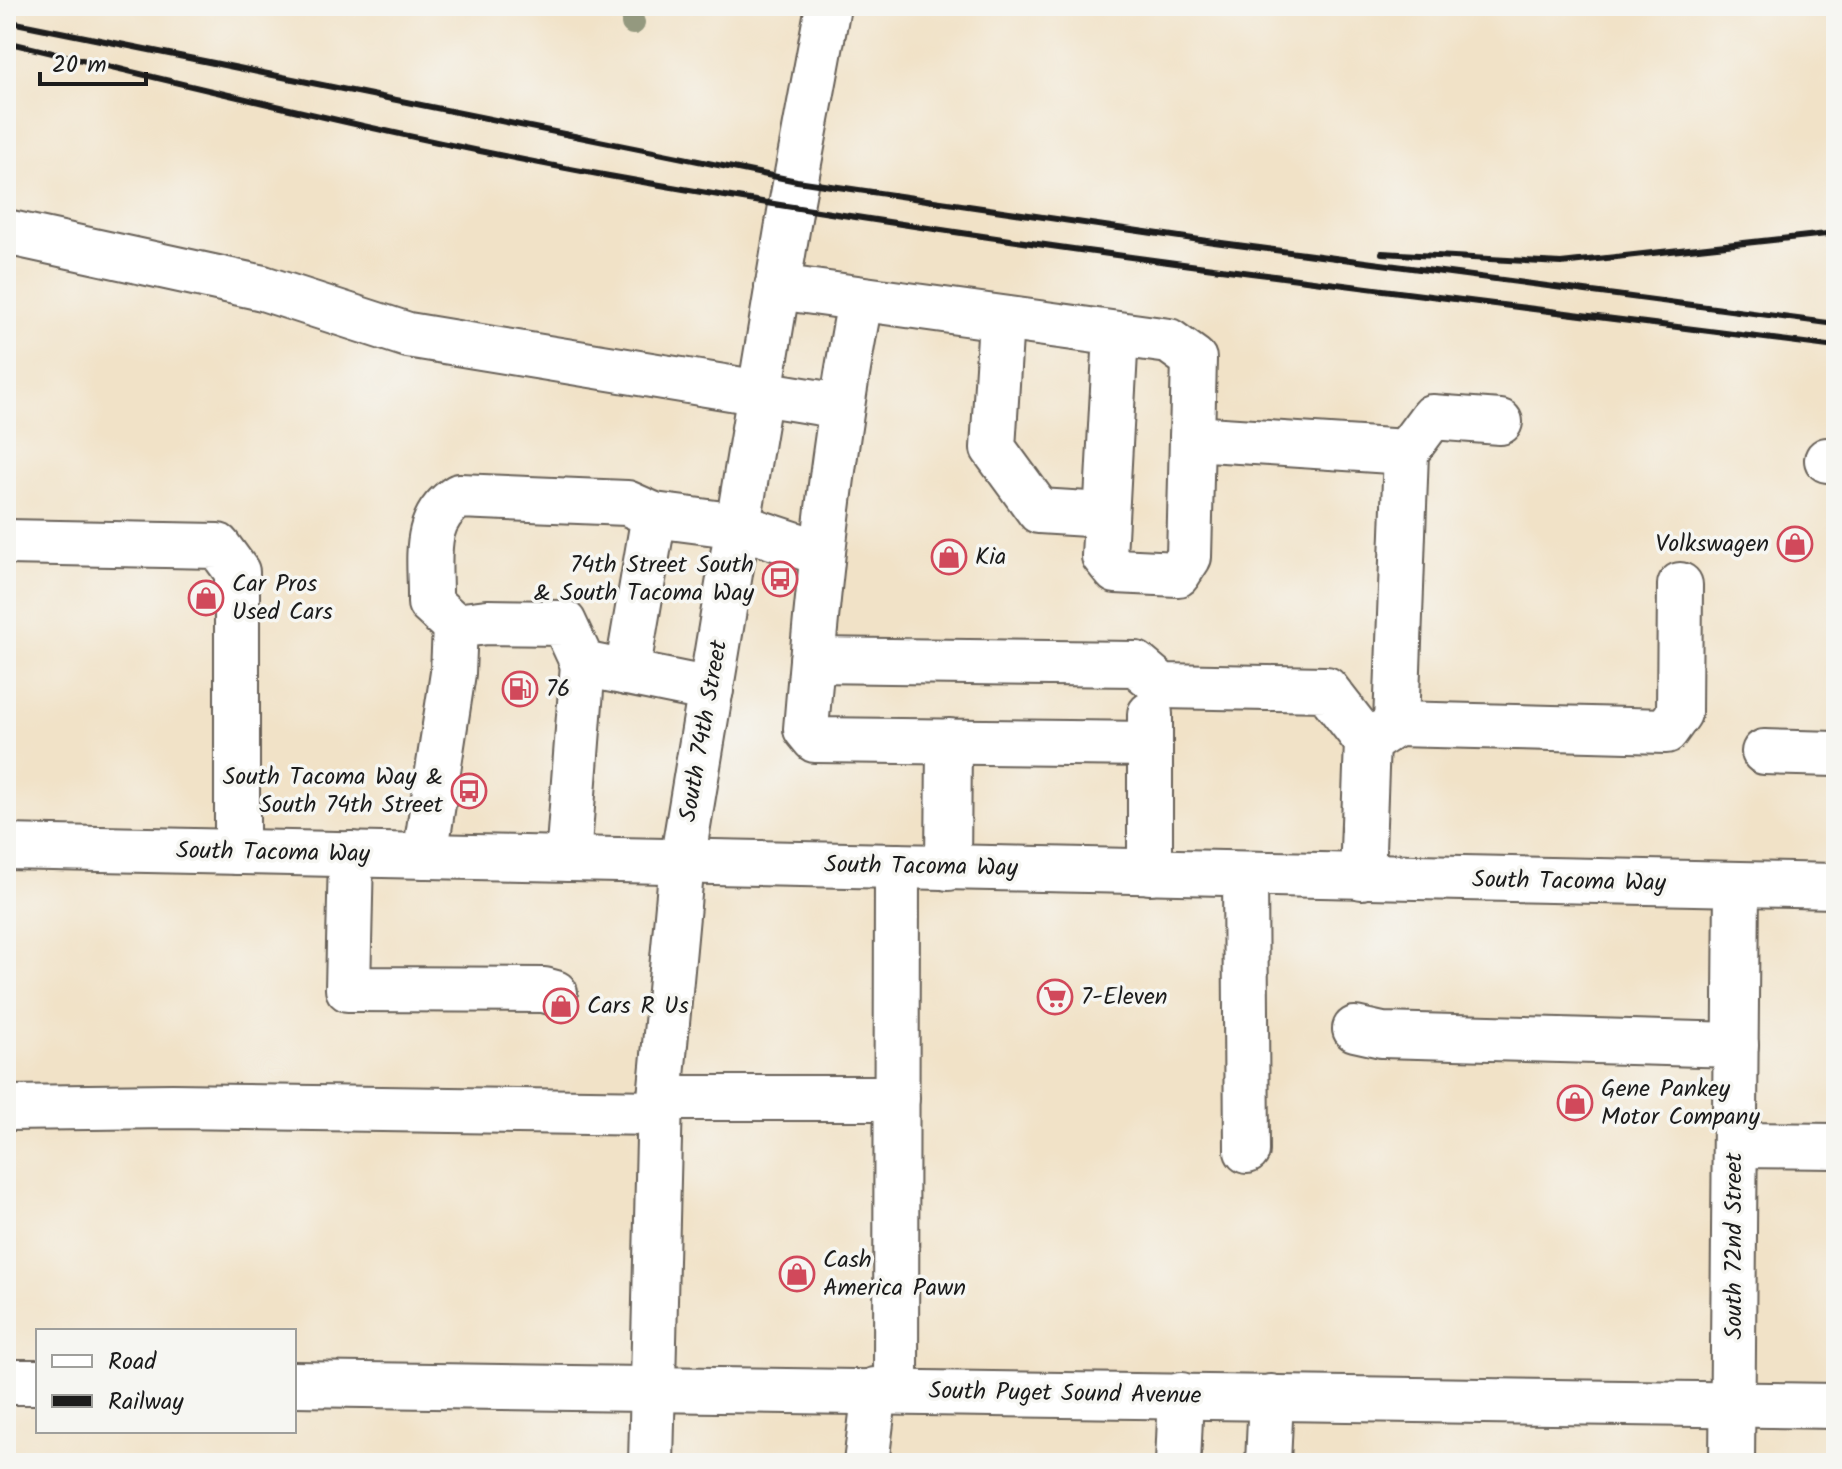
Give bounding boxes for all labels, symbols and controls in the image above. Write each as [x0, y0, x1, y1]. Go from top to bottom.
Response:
scale bar [40, 36, 146, 86]
text: 20 m [52, 46, 107, 85]
place label: Volkswagen [1656, 525, 1769, 564]
shop icon: Volkswagen [1776, 525, 1814, 563]
shop icon: Kia [930, 538, 968, 576]
place label: Kia [975, 538, 1006, 577]
place label: 74th Street South & South Tacoma Way [534, 546, 755, 613]
bus stop icon: 74th Street South & South Tacoma Way [761, 560, 799, 598]
place label: Car Pros Used Cars [232, 565, 333, 632]
shop icon: Car Pros Used Cars [187, 579, 225, 617]
street label: South 74th Street [669, 636, 739, 825]
fuel station icon: 76 [501, 670, 539, 708]
place label: 76 [546, 670, 570, 709]
place label: South Tacoma Way & South 74th Street [223, 758, 444, 825]
bus stop icon: South Tacoma Way & South 74th Street [450, 772, 488, 810]
street label: South Tacoma Way [176, 832, 371, 874]
street label: South Tacoma Way [824, 846, 1019, 888]
street label: South Tacoma Way [1472, 861, 1667, 903]
supermarket icon: 7-Eleven [1036, 978, 1074, 1016]
place label: 7-Eleven [1081, 978, 1168, 1017]
shop icon: Cars R Us [542, 987, 580, 1025]
place label: Cars R Us [587, 987, 689, 1026]
place label: Gene Pankey Motor Company [1601, 1070, 1760, 1137]
shop icon: Gene Pankey Motor Company [1556, 1084, 1594, 1122]
street label: South 72nd Street [1715, 1152, 1754, 1340]
place label: Cash America Pawn [823, 1241, 966, 1308]
shop icon: Cash America Pawn [778, 1255, 816, 1293]
legend [36, 1329, 296, 1433]
text: Road [108, 1343, 157, 1382]
street label: South Puget Sound Avenue [928, 1372, 1202, 1416]
text: Railway [108, 1383, 184, 1422]

